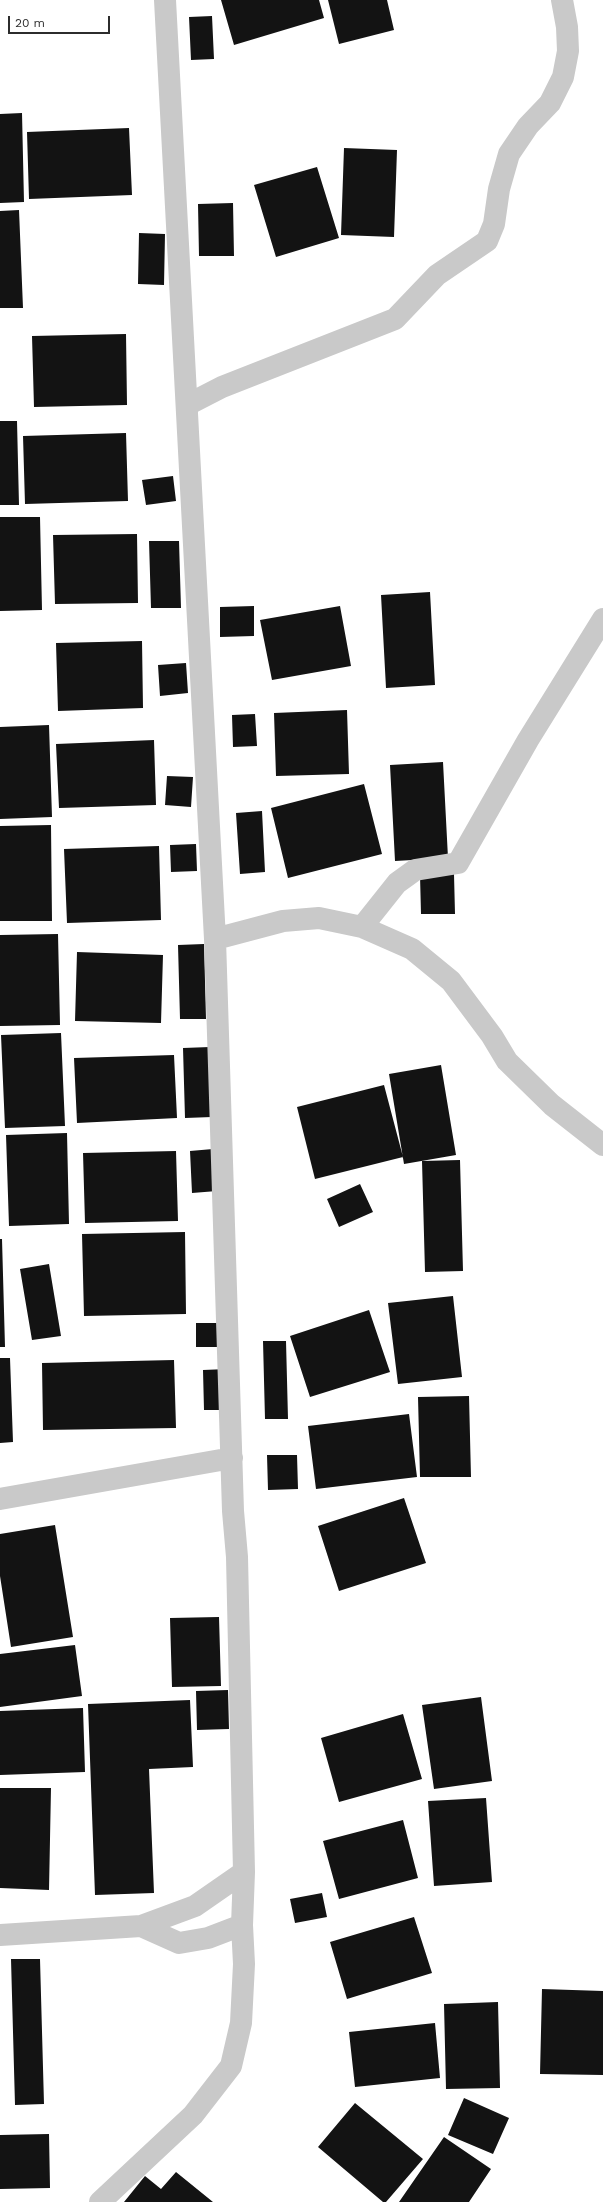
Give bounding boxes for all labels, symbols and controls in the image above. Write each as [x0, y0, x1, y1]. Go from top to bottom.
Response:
scale bar [10, 8, 112, 34]
text: 20 m [15, 16, 45, 30]

